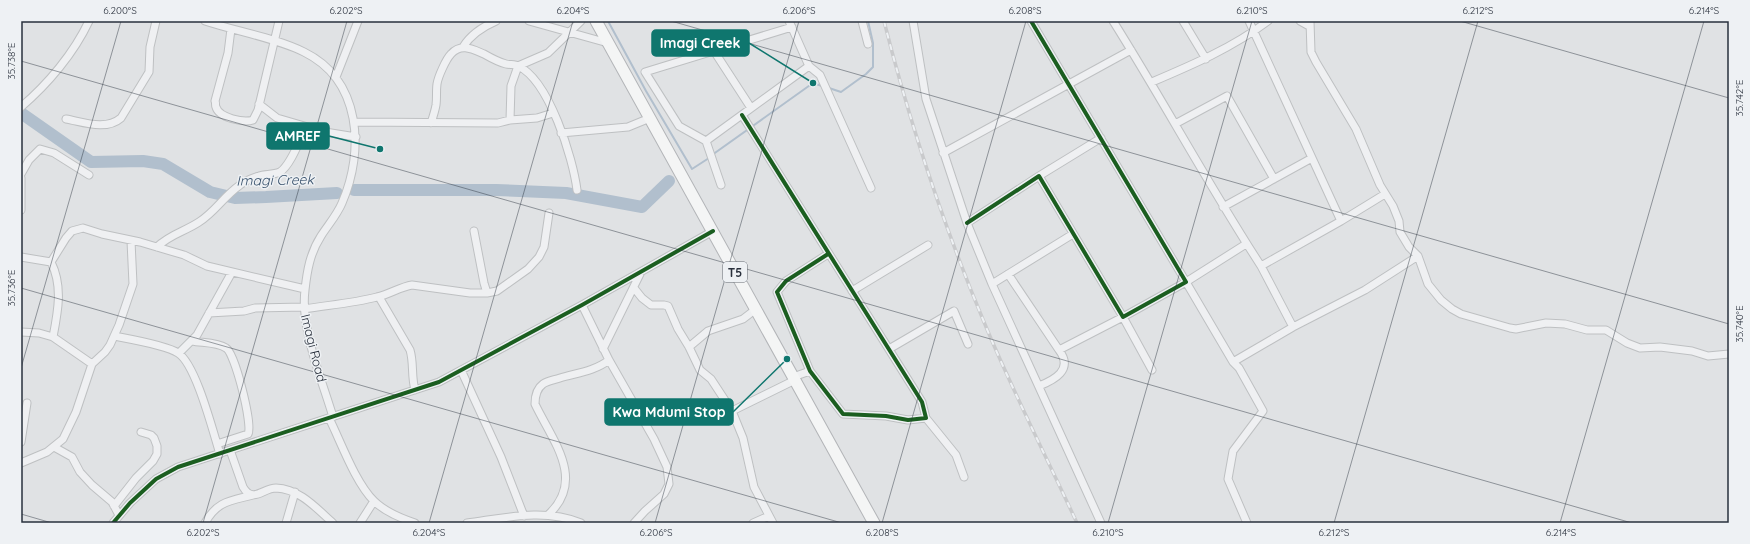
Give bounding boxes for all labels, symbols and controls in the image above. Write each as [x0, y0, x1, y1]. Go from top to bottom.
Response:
text: 6.200°S [103, 4, 137, 17]
text: 6.202°S [329, 4, 363, 17]
text: 6.204°S [557, 4, 590, 17]
text: 6.206°S [783, 4, 816, 17]
text: 6.208°S [1008, 4, 1042, 17]
text: 6.210°S [1236, 4, 1268, 17]
text: 6.212°S [1463, 4, 1494, 17]
text: 6.214°S [1689, 4, 1720, 17]
callout: Imagi Creek [652, 30, 749, 56]
text: Imagi Creek [660, 34, 740, 52]
text: 35.738°E [5, 42, 18, 80]
text: 35.742°E [1733, 79, 1746, 116]
callout: AMREF [267, 123, 329, 149]
text: AMREF [275, 127, 321, 145]
water label: Imagi Creek [236, 170, 316, 190]
road number: T5 [723, 262, 747, 282]
text: 35.736°E [5, 269, 18, 307]
text: 35.740°E [1733, 305, 1746, 343]
street label: Imagi Road [298, 312, 330, 384]
callout: Kwa Mdumi Stop [605, 399, 733, 425]
text: Kwa Mdumi Stop [613, 403, 726, 421]
text: 6.202°S [186, 526, 220, 539]
text: 6.204°S [413, 526, 446, 539]
text: 6.206°S [640, 526, 673, 539]
text: 6.208°S [865, 526, 899, 539]
text: 6.210°S [1092, 526, 1124, 539]
text: 6.212°S [1319, 526, 1350, 539]
text: 6.214°S [1546, 526, 1577, 539]

